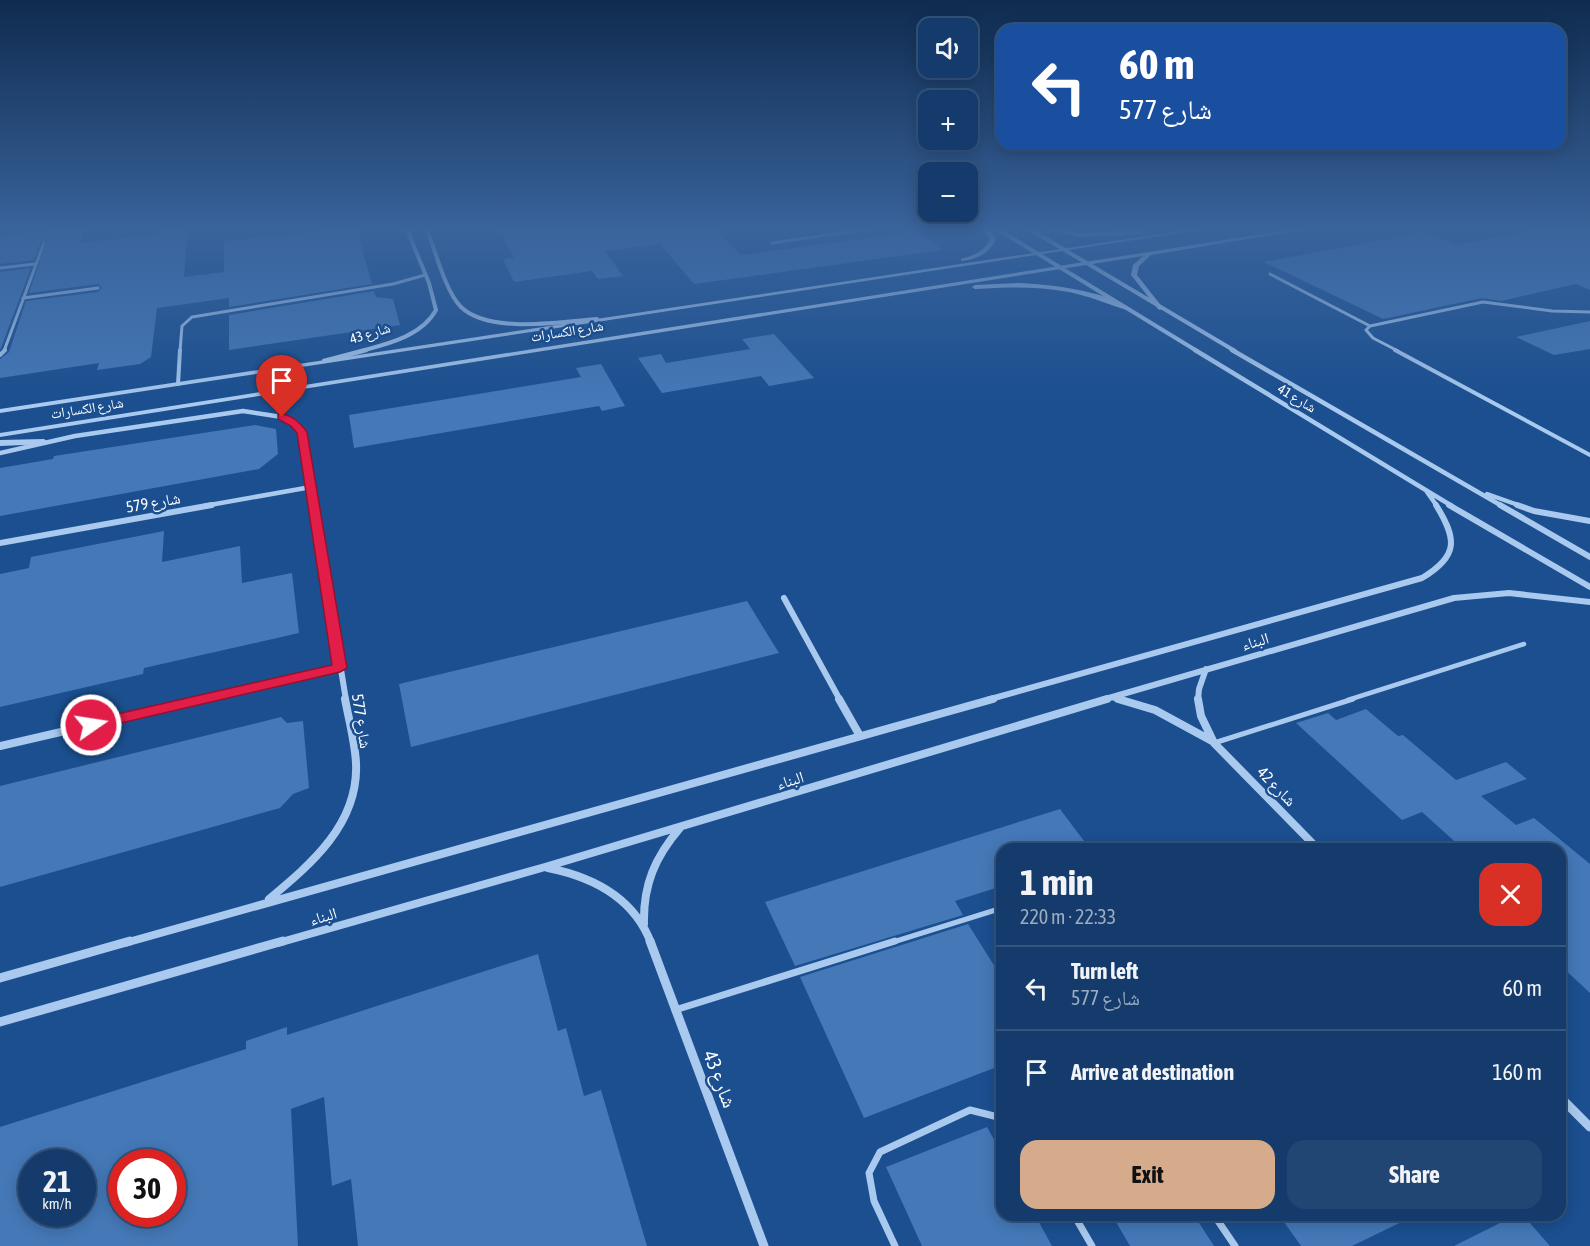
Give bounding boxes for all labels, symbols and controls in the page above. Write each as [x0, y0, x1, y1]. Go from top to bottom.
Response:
map controls [918, 18, 978, 222]
button: sound [918, 18, 978, 78]
text: 60 m [1119, 40, 1194, 88]
icon: left [1020, 48, 1098, 126]
button: + [918, 90, 978, 150]
text: شارع 577 [1119, 94, 1212, 125]
button: − [918, 162, 978, 222]
street label: شارع الكسارات [529, 317, 605, 347]
street label: شارع 43 [348, 319, 393, 349]
pin [256, 355, 307, 417]
icon: arrive [265, 364, 298, 397]
street label: شارع 41 [1274, 380, 1319, 417]
street label: شارع الكسارات [49, 394, 125, 424]
street label: شارع 579 [124, 488, 182, 518]
street label: البناء [1239, 629, 1271, 654]
street label: شارع 577 [347, 692, 375, 750]
position arrow [59, 693, 123, 757]
street label: شارع 42 [1253, 763, 1300, 811]
street label: البناء [774, 767, 806, 793]
text: 1 min [1020, 861, 1094, 903]
button: close [1479, 863, 1542, 926]
street label: البناء [307, 904, 339, 929]
text: 220 m · 22:33 [1020, 905, 1116, 928]
text: Turn left [1071, 958, 1138, 984]
icon: left [1020, 972, 1053, 1005]
text: 60 m [1502, 975, 1542, 1001]
text: شارع 577 [1071, 986, 1140, 1009]
street label: شارع 43 [697, 1047, 742, 1111]
icon: arrive [1020, 1056, 1053, 1089]
text: Arrive at destination [1071, 1059, 1234, 1085]
text: 160 m [1492, 1059, 1542, 1085]
button: Exit [1020, 1140, 1275, 1209]
button: Share [1287, 1140, 1542, 1209]
speed limit sign: 30 [108, 1149, 186, 1227]
text: 21 [43, 1164, 71, 1198]
text: km/h [42, 1195, 72, 1212]

